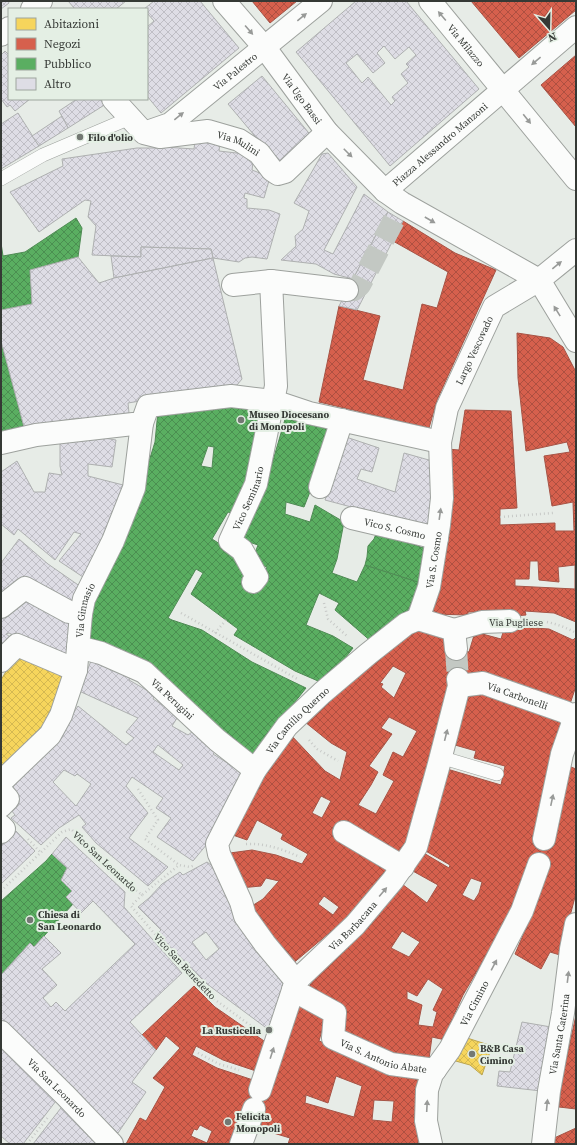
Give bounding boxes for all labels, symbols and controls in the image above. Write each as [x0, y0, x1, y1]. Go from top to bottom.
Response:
legend [8, 8, 148, 100]
north arrow [529, 8, 569, 48]
one-way arrow [438, 10, 447, 21]
one-way arrow [297, 13, 307, 21]
text: Abitazioni [44, 16, 99, 32]
street label: Via Milazzo [444, 21, 487, 70]
one-way arrow [245, 25, 254, 36]
text: N [546, 29, 559, 45]
text: Negozi [44, 36, 81, 52]
street label: Via Palestro [210, 49, 260, 93]
text: Pubblico [44, 56, 92, 72]
one-way arrow [530, 56, 541, 65]
street label: Via Ugo Bassi [279, 71, 325, 127]
text: Altro [44, 76, 71, 92]
street label: Piazza Alessandro Manzoni [389, 100, 490, 189]
one-way arrow [174, 112, 185, 121]
one-way arrow [523, 114, 532, 125]
street label: Via Mulini [216, 128, 263, 159]
place label: Filo d'olio [88, 131, 133, 144]
marker: Filo d'olio [75, 132, 85, 142]
one-way arrow [343, 148, 353, 158]
one-way arrow [424, 216, 436, 223]
one-way arrow [552, 261, 563, 269]
one-way arrow [554, 305, 561, 317]
street label: Largo Vescovado [453, 313, 496, 387]
place label: Museo Diocesano di Monopoli [249, 408, 329, 433]
marker: Museo Diocesano di Monopoli [236, 415, 246, 425]
street label: Vico Seminario [230, 465, 267, 532]
one-way arrow [437, 508, 443, 520]
street label: Vico S. Cosmo [363, 515, 427, 542]
street label: Via S. Cosmo [423, 530, 445, 590]
street label: Via Ginnasio [73, 580, 98, 638]
street label: Via Pugliese [489, 616, 543, 629]
street label: Via Perugini [148, 676, 197, 723]
street label: Via Carbonelli [485, 679, 550, 712]
street label: Via Camillo Querno [263, 684, 332, 757]
one-way arrow [443, 729, 449, 741]
one-way arrow [550, 794, 556, 807]
street label: Vico San Leonardo [70, 828, 140, 895]
one-way arrow [378, 887, 387, 898]
street label: Via Barbacana [326, 898, 380, 954]
place label: Chiesa di San Leonardo [38, 908, 101, 933]
marker: Chiesa di San Leonardo [25, 915, 35, 925]
street label: Vico San Benedetto [151, 930, 219, 1003]
one-way arrow [491, 959, 497, 971]
one-way arrow [564, 971, 571, 983]
street label: Via Cimino [457, 978, 492, 1028]
street label: Via Santa Caterina [546, 992, 572, 1076]
place label: La Rusticella [202, 1024, 262, 1037]
marker: La Rusticella [264, 1025, 274, 1035]
street label: Via S. Antonio Abate [338, 1036, 428, 1076]
place label: B&B Casa Cimino [480, 1042, 524, 1067]
one-way arrow [269, 1047, 275, 1059]
marker: B&B Casa Cimino [467, 1049, 477, 1059]
street label: Via San Leonardo [24, 1056, 89, 1121]
one-way arrow [544, 1099, 551, 1111]
one-way arrow [423, 1100, 430, 1112]
place label: Felicita Monopoli [236, 1110, 280, 1135]
marker: Felicita Monopoli [223, 1117, 233, 1127]

